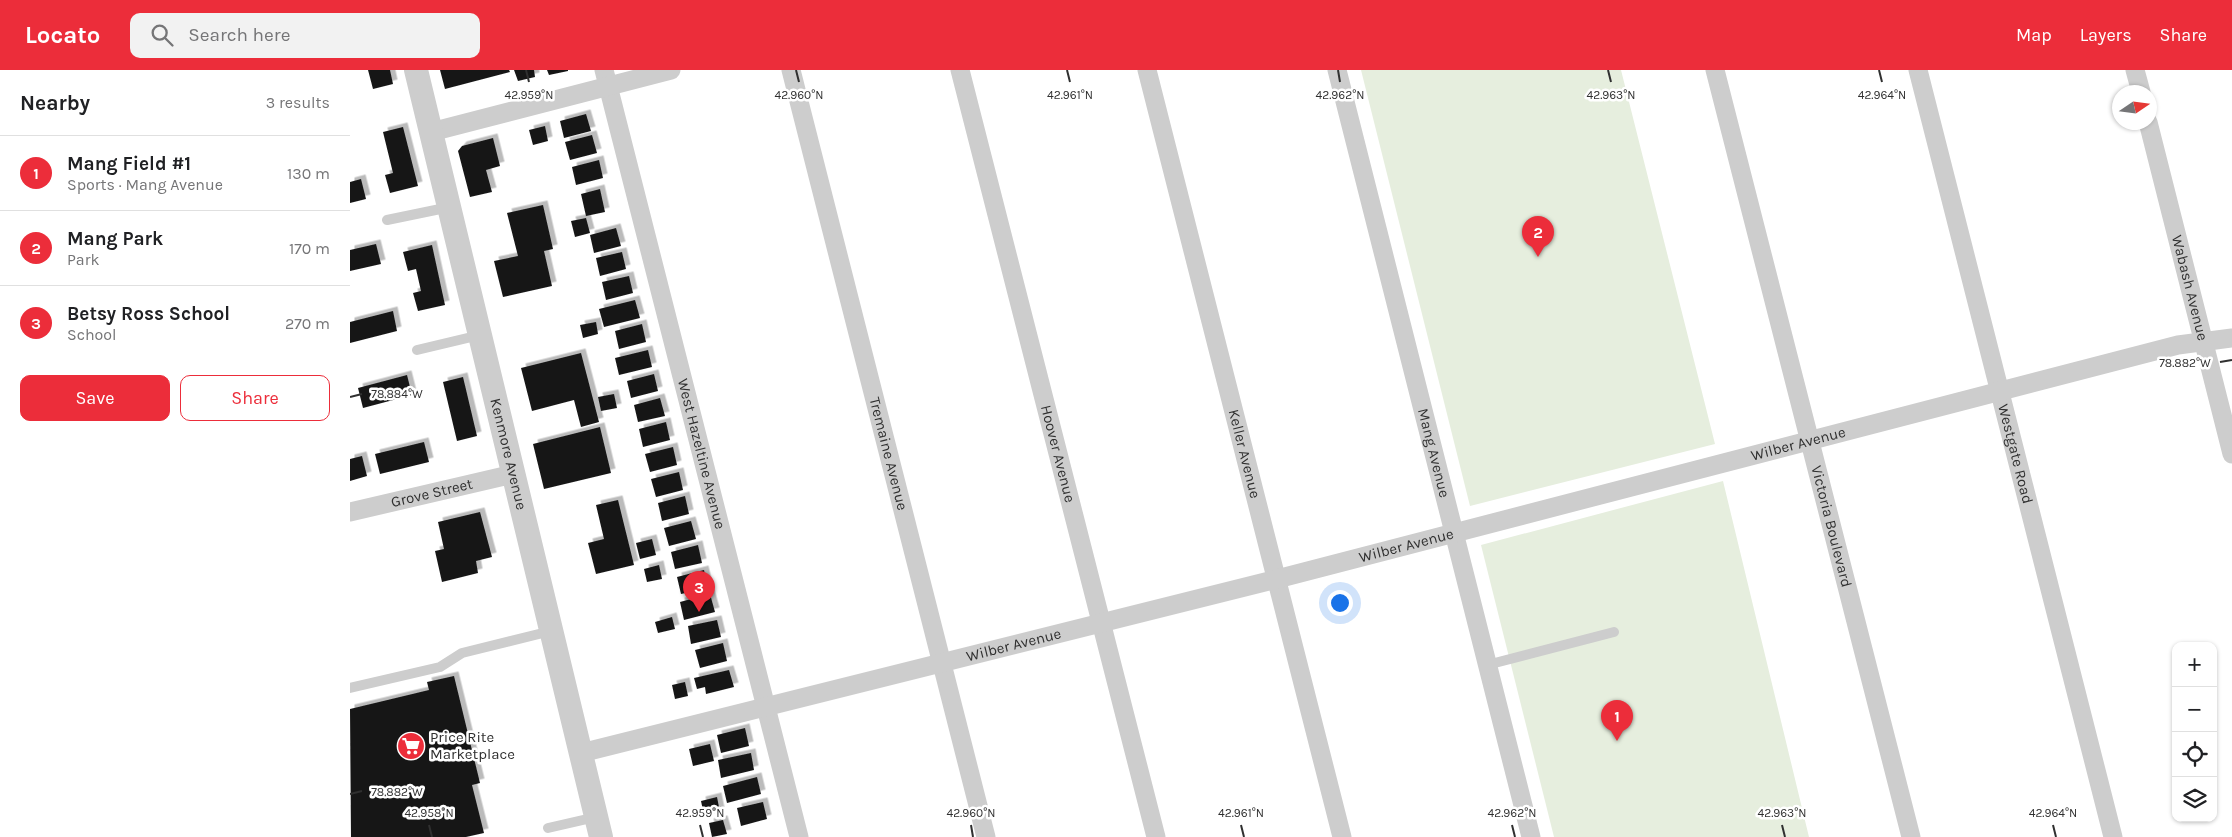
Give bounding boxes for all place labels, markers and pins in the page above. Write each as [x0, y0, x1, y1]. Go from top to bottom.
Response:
pin: 2 [1522, 216, 1554, 257]
pin: 3 [683, 571, 715, 612]
pin: 1 [1601, 700, 1633, 741]
place label: Price Rite Marketplace [430, 728, 515, 763]
supermarket icon: Price Rite Marketplace [396, 731, 426, 761]

